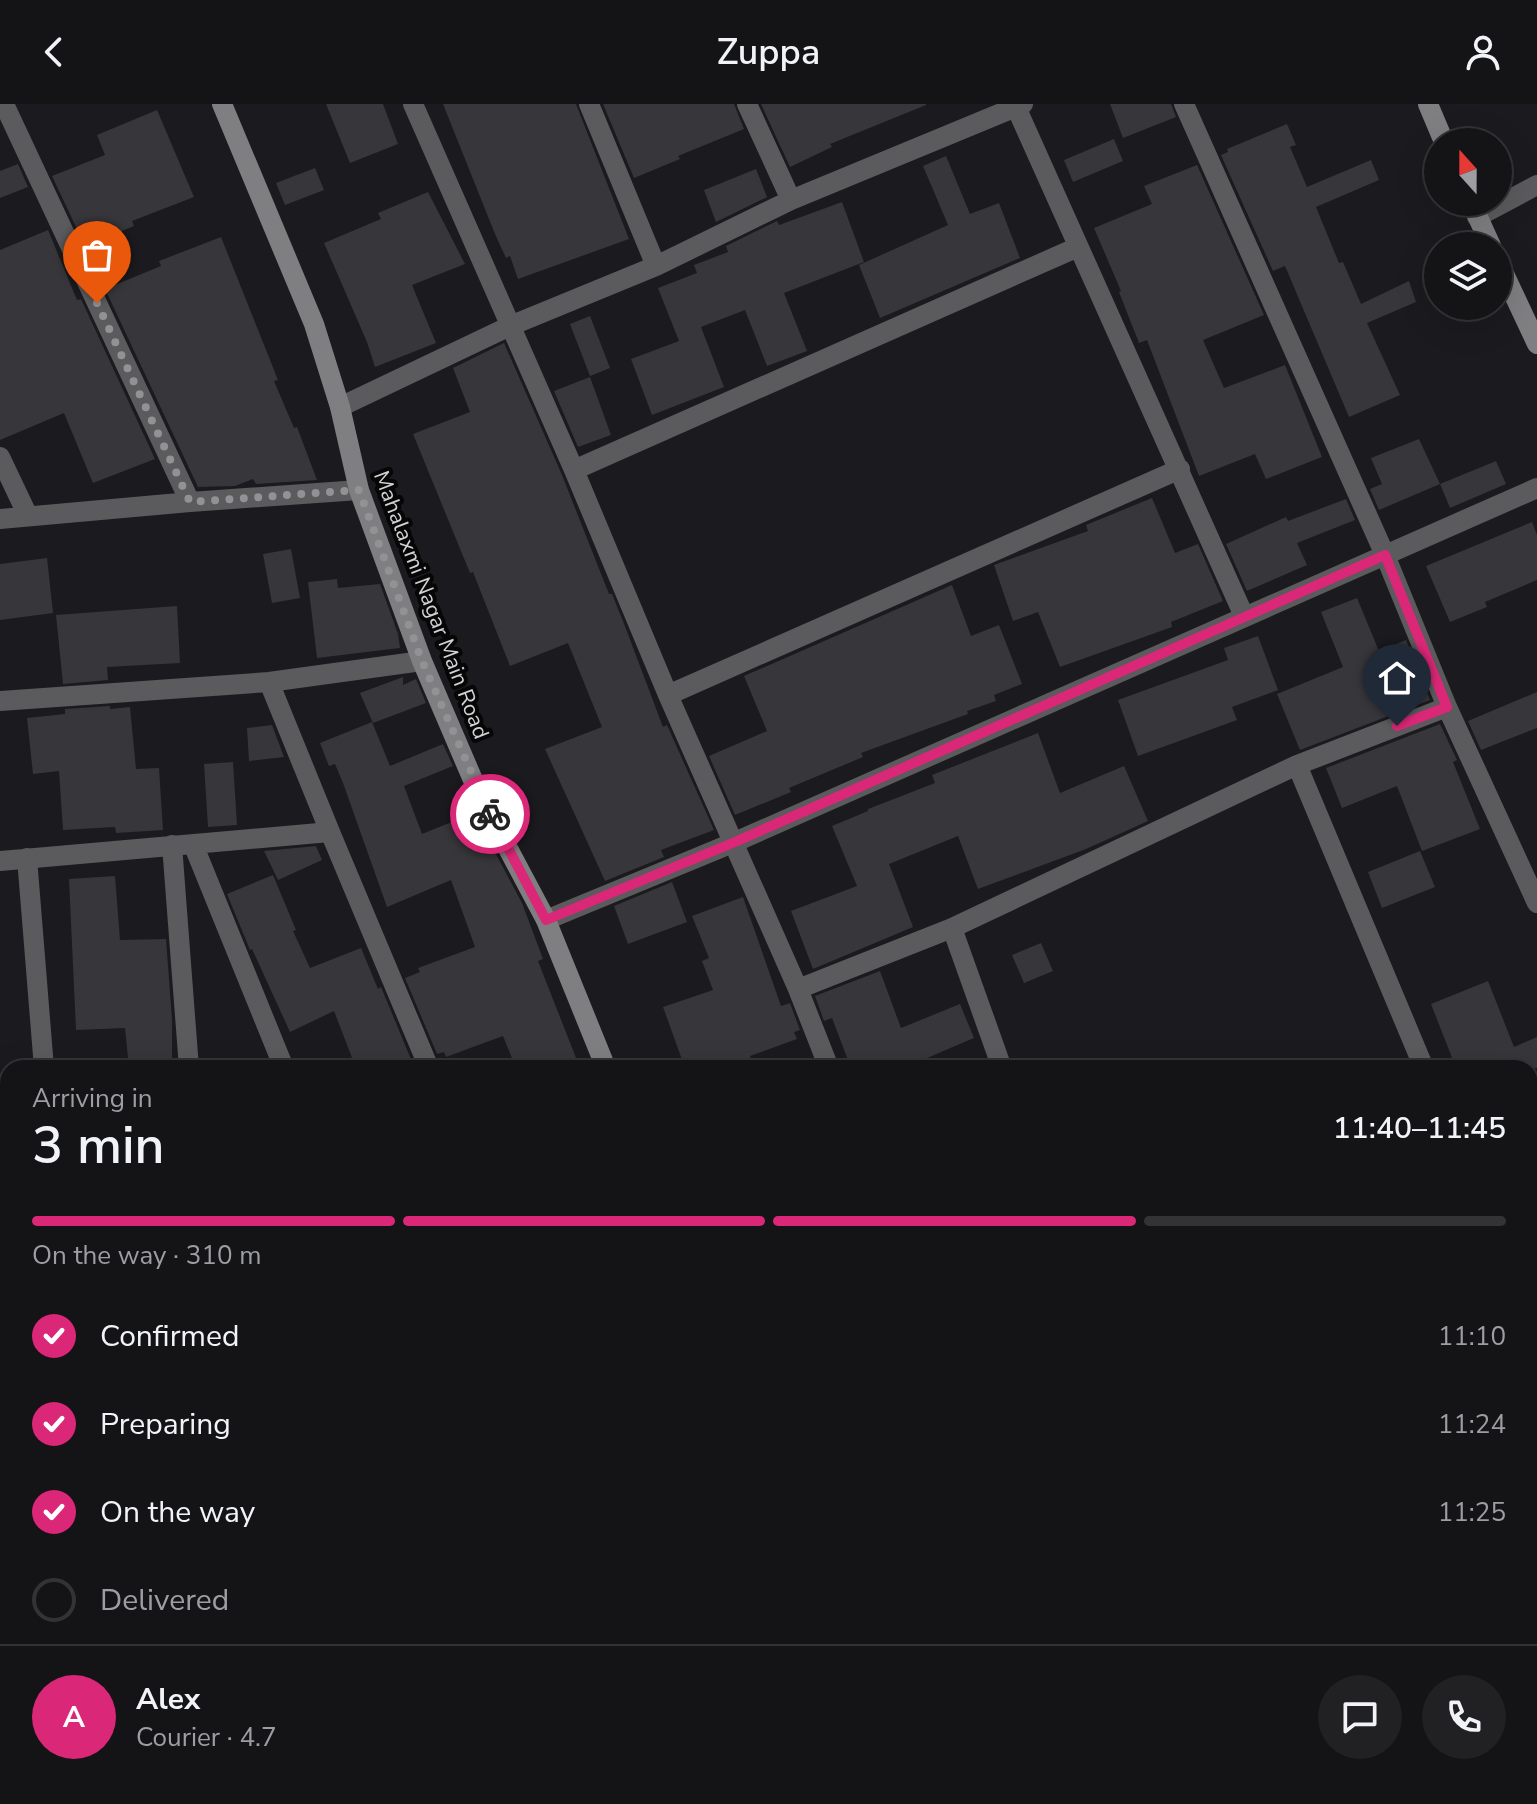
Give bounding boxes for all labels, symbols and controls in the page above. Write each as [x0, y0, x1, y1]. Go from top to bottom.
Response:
text: Zuppa [717, 28, 820, 77]
icon: back [32, 30, 76, 74]
icon: person [1461, 30, 1505, 74]
north arrow [1424, 128, 1512, 216]
map controls [1424, 128, 1512, 320]
pin [63, 221, 131, 303]
button: layers [1424, 232, 1512, 320]
icon: bag [75, 233, 119, 277]
street label: Mahalaxmi Nagar Main Road [366, 467, 496, 743]
pin [1363, 644, 1431, 726]
icon: home [1375, 656, 1419, 700]
courier [450, 774, 530, 854]
icon: bike [468, 792, 512, 836]
text: Arriving in [32, 1081, 153, 1116]
text: 11:40–11:45 [1333, 1108, 1506, 1149]
text: 3 min [32, 1110, 165, 1181]
text: On the way · 310 m [32, 1238, 261, 1273]
icon: check [32, 1314, 76, 1358]
text: Confirmed [100, 1316, 240, 1357]
text: 11:10 [1438, 1319, 1506, 1354]
icon: check [32, 1402, 76, 1446]
text: Preparing [100, 1404, 231, 1445]
text: 11:24 [1438, 1407, 1506, 1442]
icon: check [32, 1490, 76, 1534]
text: On the way [100, 1492, 255, 1533]
text: 11:25 [1438, 1495, 1506, 1530]
text: Delivered [100, 1580, 229, 1621]
button: chat [1318, 1675, 1402, 1759]
button: phone [1422, 1675, 1506, 1759]
text: Alex [136, 1679, 200, 1720]
text: A [63, 1697, 85, 1738]
text: Courier · 4.7 [136, 1720, 277, 1755]

